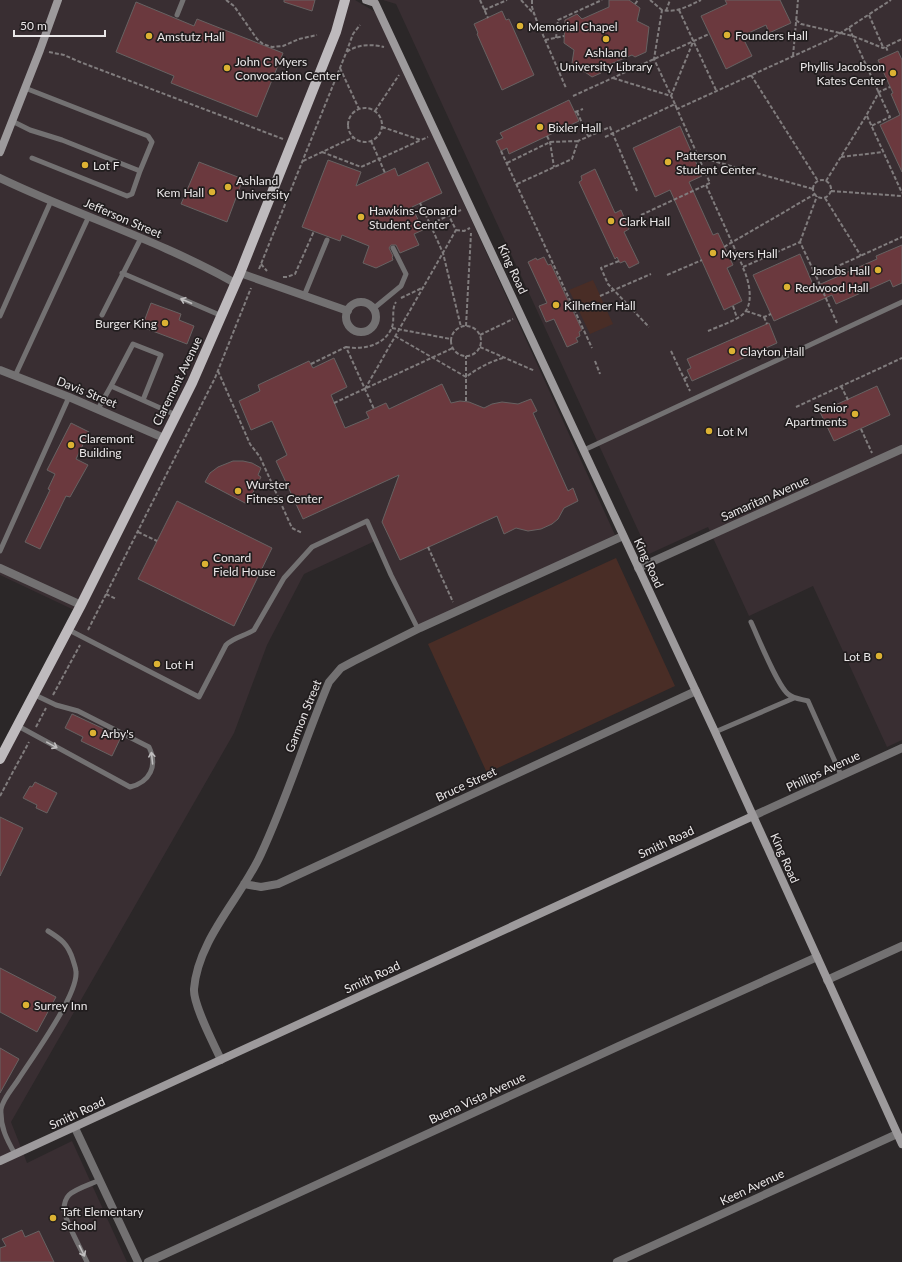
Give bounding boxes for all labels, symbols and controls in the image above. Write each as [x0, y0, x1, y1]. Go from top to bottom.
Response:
scale bar [14, 12, 105, 38]
text: 50 m [20, 18, 47, 33]
place label: Memorial Chapel [528, 19, 618, 34]
marker: Memorial Chapel [515, 21, 525, 31]
place label: Founders Hall [735, 28, 808, 43]
place label: Amstutz Hall [157, 29, 225, 44]
marker: Founders Hall [722, 30, 732, 40]
marker: Amstutz Hall [144, 31, 154, 41]
marker: Ashland University Library [601, 34, 611, 44]
place label: Ashland University Library [560, 45, 653, 74]
place label: John C Myers Convocation Center [235, 54, 341, 83]
place label: Phyllis Jacobson Kates Center [800, 59, 886, 88]
marker: John C Myers Convocation Center [222, 63, 232, 73]
marker: Phyllis Jacobson Kates Center [888, 68, 898, 78]
place label: Bixler Hall [548, 120, 601, 135]
marker: Bixler Hall [535, 122, 545, 132]
place label: Patterson Student Center [676, 148, 757, 177]
marker: Patterson Student Center [663, 157, 673, 167]
place label: Lot F [93, 158, 120, 173]
marker: Lot F [80, 160, 90, 170]
place label: Ashland University [236, 173, 290, 202]
marker: Ashland University [223, 182, 233, 192]
place label: Kem Hall [157, 185, 204, 200]
marker: Kem Hall [207, 187, 217, 197]
street label: Jefferson Street [82, 195, 165, 241]
place label: Hawkins-Conard Student Center [369, 203, 457, 232]
marker: Hawkins-Conard Student Center [356, 212, 366, 222]
place label: Clark Hall [619, 214, 670, 229]
marker: Clark Hall [606, 216, 616, 226]
street label: King Road [495, 242, 531, 296]
place label: Myers Hall [721, 246, 778, 261]
marker: Myers Hall [708, 248, 718, 258]
place label: Jacobs Hall [811, 263, 870, 278]
marker: Jacobs Hall [873, 265, 883, 275]
place label: Redwood Hall [795, 280, 869, 295]
marker: Redwood Hall [782, 282, 792, 292]
one-way arrow [180, 296, 192, 304]
place label: Kilhefner Hall [564, 298, 636, 313]
marker: Kilhefner Hall [551, 300, 561, 310]
place label: Burger King [95, 316, 157, 331]
marker: Burger King [160, 318, 170, 328]
street label: Claremont Avenue [149, 334, 205, 428]
place label: Clayton Hall [740, 344, 804, 359]
marker: Clayton Hall [727, 346, 737, 356]
street label: Davis Street [55, 373, 120, 411]
place label: Senior Apartments [785, 400, 848, 429]
marker: Senior Apartments [850, 409, 860, 419]
place label: Lot M [717, 424, 748, 439]
marker: Lot M [704, 426, 714, 436]
place label: Claremont Building [79, 431, 135, 460]
marker: Claremont Building [66, 440, 76, 450]
street label: Samaritan Avenue [719, 472, 811, 524]
place label: Wurster Fitness Center [246, 477, 323, 506]
marker: Wurster Fitness Center [233, 486, 243, 496]
street label: King Road [631, 536, 667, 590]
place label: Conard Field House [213, 550, 276, 579]
marker: Conard Field House [200, 559, 210, 569]
place label: Lot B [843, 649, 871, 664]
marker: Lot B [874, 651, 884, 661]
place label: Lot H [165, 657, 194, 672]
marker: Lot H [152, 659, 162, 669]
street label: Garmon Street [282, 677, 325, 755]
place label: Arby's [101, 726, 134, 741]
marker: Arby's [88, 728, 98, 738]
one-way arrow [46, 741, 58, 749]
street label: Phillips Avenue [784, 747, 862, 795]
one-way arrow [148, 752, 155, 765]
street label: Bruce Street [433, 763, 499, 805]
street label: Smith Road [636, 823, 696, 861]
street label: King Road [767, 831, 803, 885]
street label: Smith Road [342, 958, 402, 996]
place label: Surrey Inn [34, 998, 87, 1013]
marker: Surrey Inn [21, 1000, 31, 1010]
street label: Buena Vista Avenue [426, 1069, 528, 1127]
street label: Smith Road [47, 1094, 107, 1132]
street label: Keen Avenue [717, 1166, 787, 1208]
place label: Taft Elementary School [61, 1204, 144, 1233]
marker: Taft Elementary School [48, 1213, 58, 1223]
one-way arrow [79, 1244, 86, 1256]

